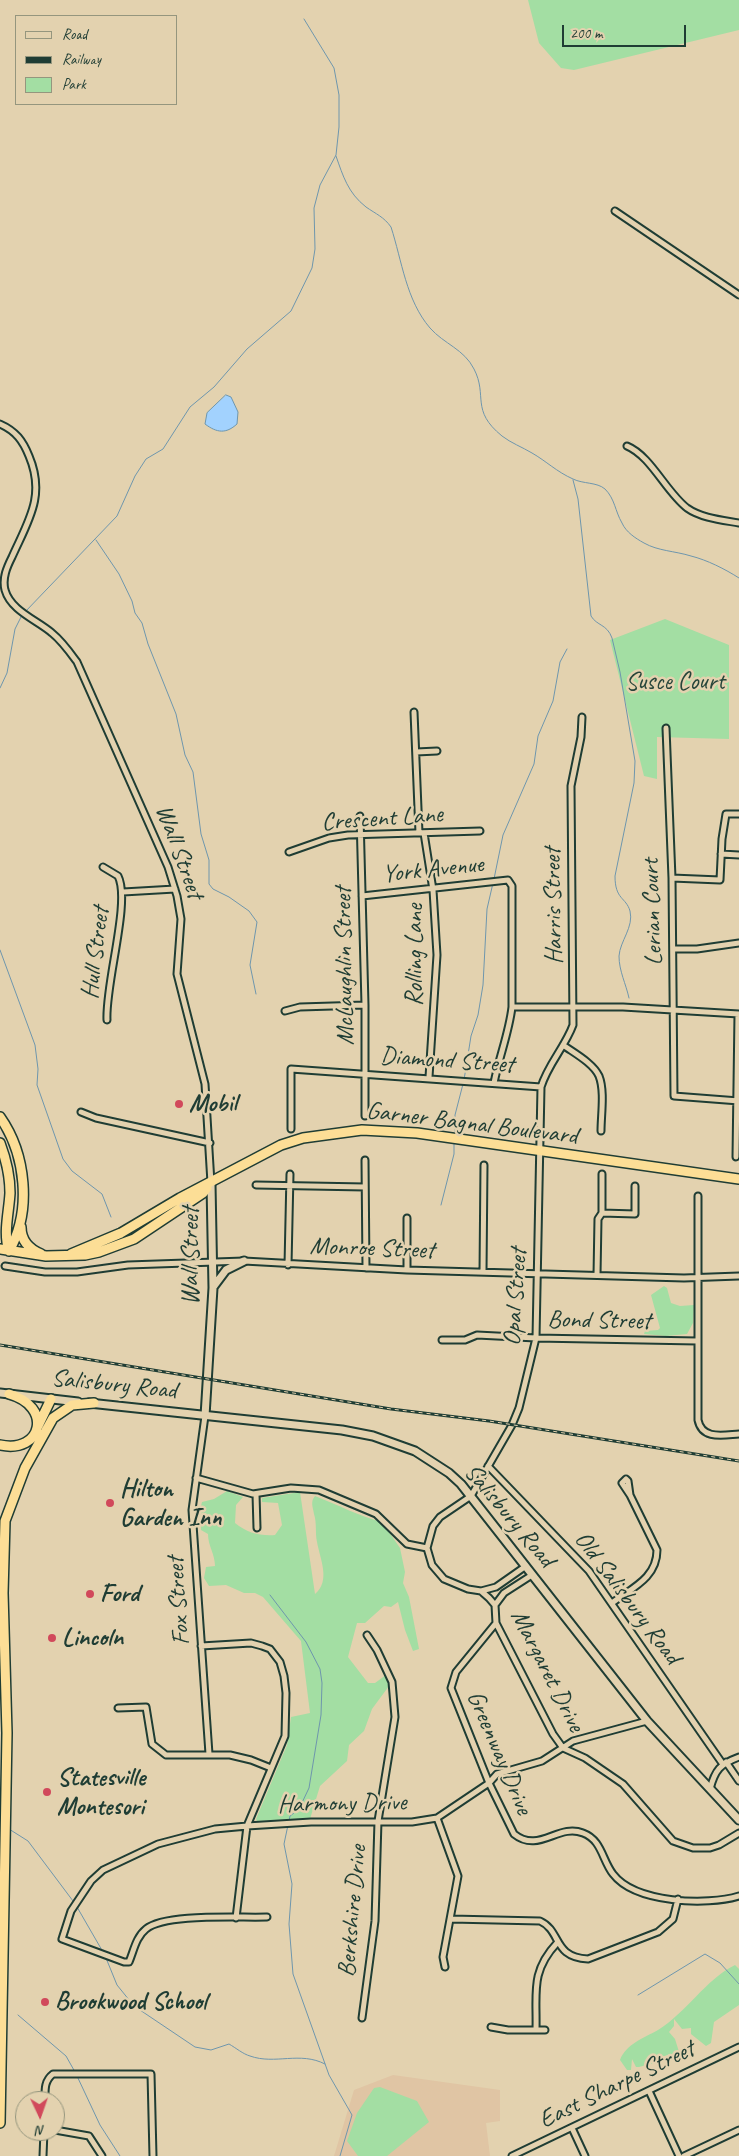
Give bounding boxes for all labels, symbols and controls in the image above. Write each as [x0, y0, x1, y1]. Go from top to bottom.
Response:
legend [15, 15, 178, 105]
scale bar [564, 15, 688, 47]
text: 200 m [570, 24, 602, 43]
text: Road [62, 25, 87, 44]
text: Railway [62, 50, 101, 69]
text: Park [62, 75, 86, 94]
park label: Susce Court [625, 667, 725, 697]
street label: Crescent Lane [320, 800, 444, 838]
street label: Wall Street [148, 801, 210, 903]
street label: Harris Street [538, 847, 570, 965]
street label: York Avenue [381, 850, 485, 890]
street label: Lerian Court [636, 858, 670, 966]
street label: McLaughlin Street [329, 886, 361, 1046]
street label: Rolling Lane [400, 904, 430, 1006]
street label: Hull Street [75, 905, 117, 1001]
street label: Diamond Street [379, 1041, 515, 1081]
place label: Mobil [189, 1089, 237, 1119]
street label: Garner Bagnal Boulevard [365, 1096, 579, 1152]
marker: Mobil [173, 1098, 185, 1110]
street label: Wall Street [176, 1207, 206, 1305]
street label: Monroe Street [309, 1232, 435, 1266]
street label: Opal Street [498, 1247, 534, 1347]
street label: Bond Street [547, 1305, 651, 1337]
street label: Salisbury Road [50, 1364, 178, 1406]
street label: Salisbury Road [457, 1458, 561, 1574]
place label: Hilton Garden Inn [120, 1474, 221, 1533]
marker: Hilton Garden Inn [104, 1497, 116, 1509]
street label: Old Salisbury Road [567, 1526, 687, 1670]
street label: Fox Street [161, 1556, 197, 1646]
place label: Ford [100, 1579, 139, 1609]
marker: Ford [84, 1588, 96, 1600]
street label: Margaret Drive [503, 1605, 591, 1737]
place label: Lincoln [62, 1623, 123, 1653]
marker: Lincoln [46, 1632, 58, 1644]
street label: Greenway Drive [460, 1687, 538, 1819]
place label: Statesville Montesori [57, 1763, 145, 1822]
marker: Statesville Montesori [41, 1786, 53, 1798]
street label: Harmony Drive [277, 1788, 407, 1820]
street label: Berkshire Drive [332, 1844, 374, 1978]
place label: Brookwood School [55, 1987, 207, 2017]
marker: Brookwood School [39, 1996, 51, 2008]
street label: East Sharpe Street [534, 2034, 700, 2136]
north arrow [15, 2091, 65, 2141]
text: N [36, 2122, 46, 2139]

